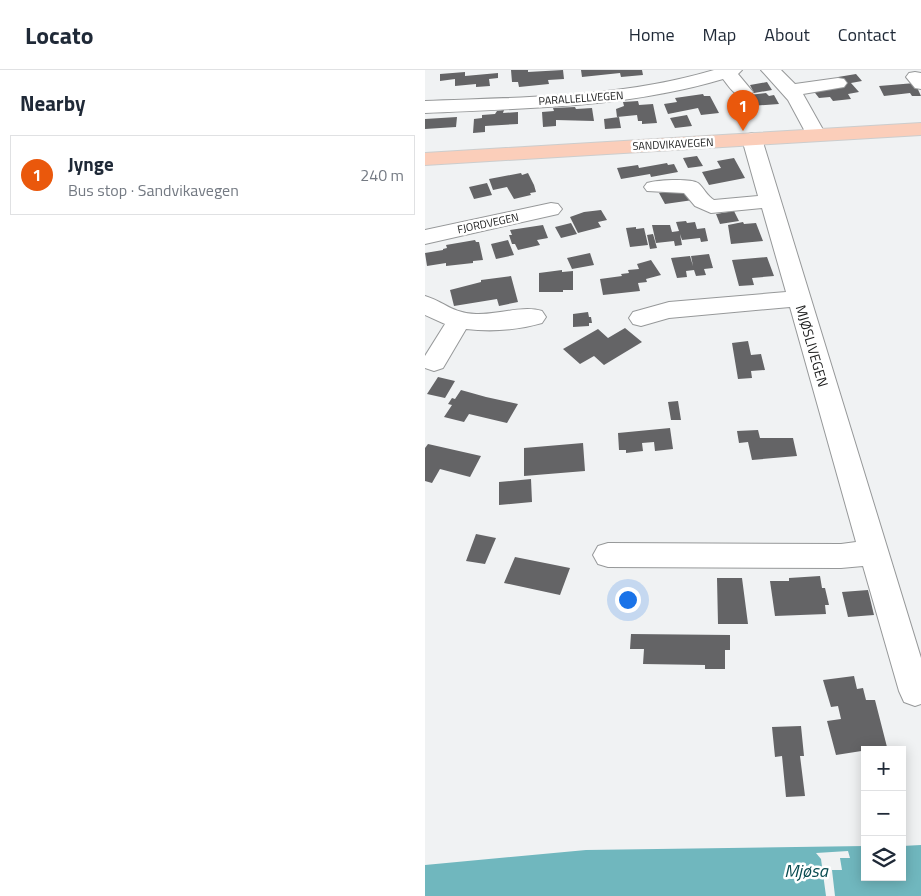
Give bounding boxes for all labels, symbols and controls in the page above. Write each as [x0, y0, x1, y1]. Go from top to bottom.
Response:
text: Locato [25, 17, 94, 53]
text: Home [629, 21, 675, 48]
text: Map [703, 21, 736, 48]
text: About [764, 21, 810, 48]
text: Contact [838, 21, 896, 48]
text: Nearby [20, 87, 85, 119]
street label: PARALLELLVEGEN [538, 87, 624, 109]
pin: 1 [727, 90, 759, 131]
street label: SANDVIKAVEGEN [632, 134, 714, 154]
text: Jynge [68, 149, 114, 178]
text: 1 [33, 163, 41, 187]
text: 240 m [360, 163, 404, 187]
text: Bus stop · Sandvikavegen [68, 178, 239, 202]
street label: FJORDVEGEN [456, 209, 520, 237]
street label: MJØSLIVEGEN [791, 302, 834, 389]
your location [615, 587, 641, 613]
map controls [861, 746, 906, 881]
button: + [861, 746, 906, 791]
button: − [861, 791, 906, 836]
button: layers [861, 836, 906, 881]
water label: Mjøsa [784, 857, 829, 884]

